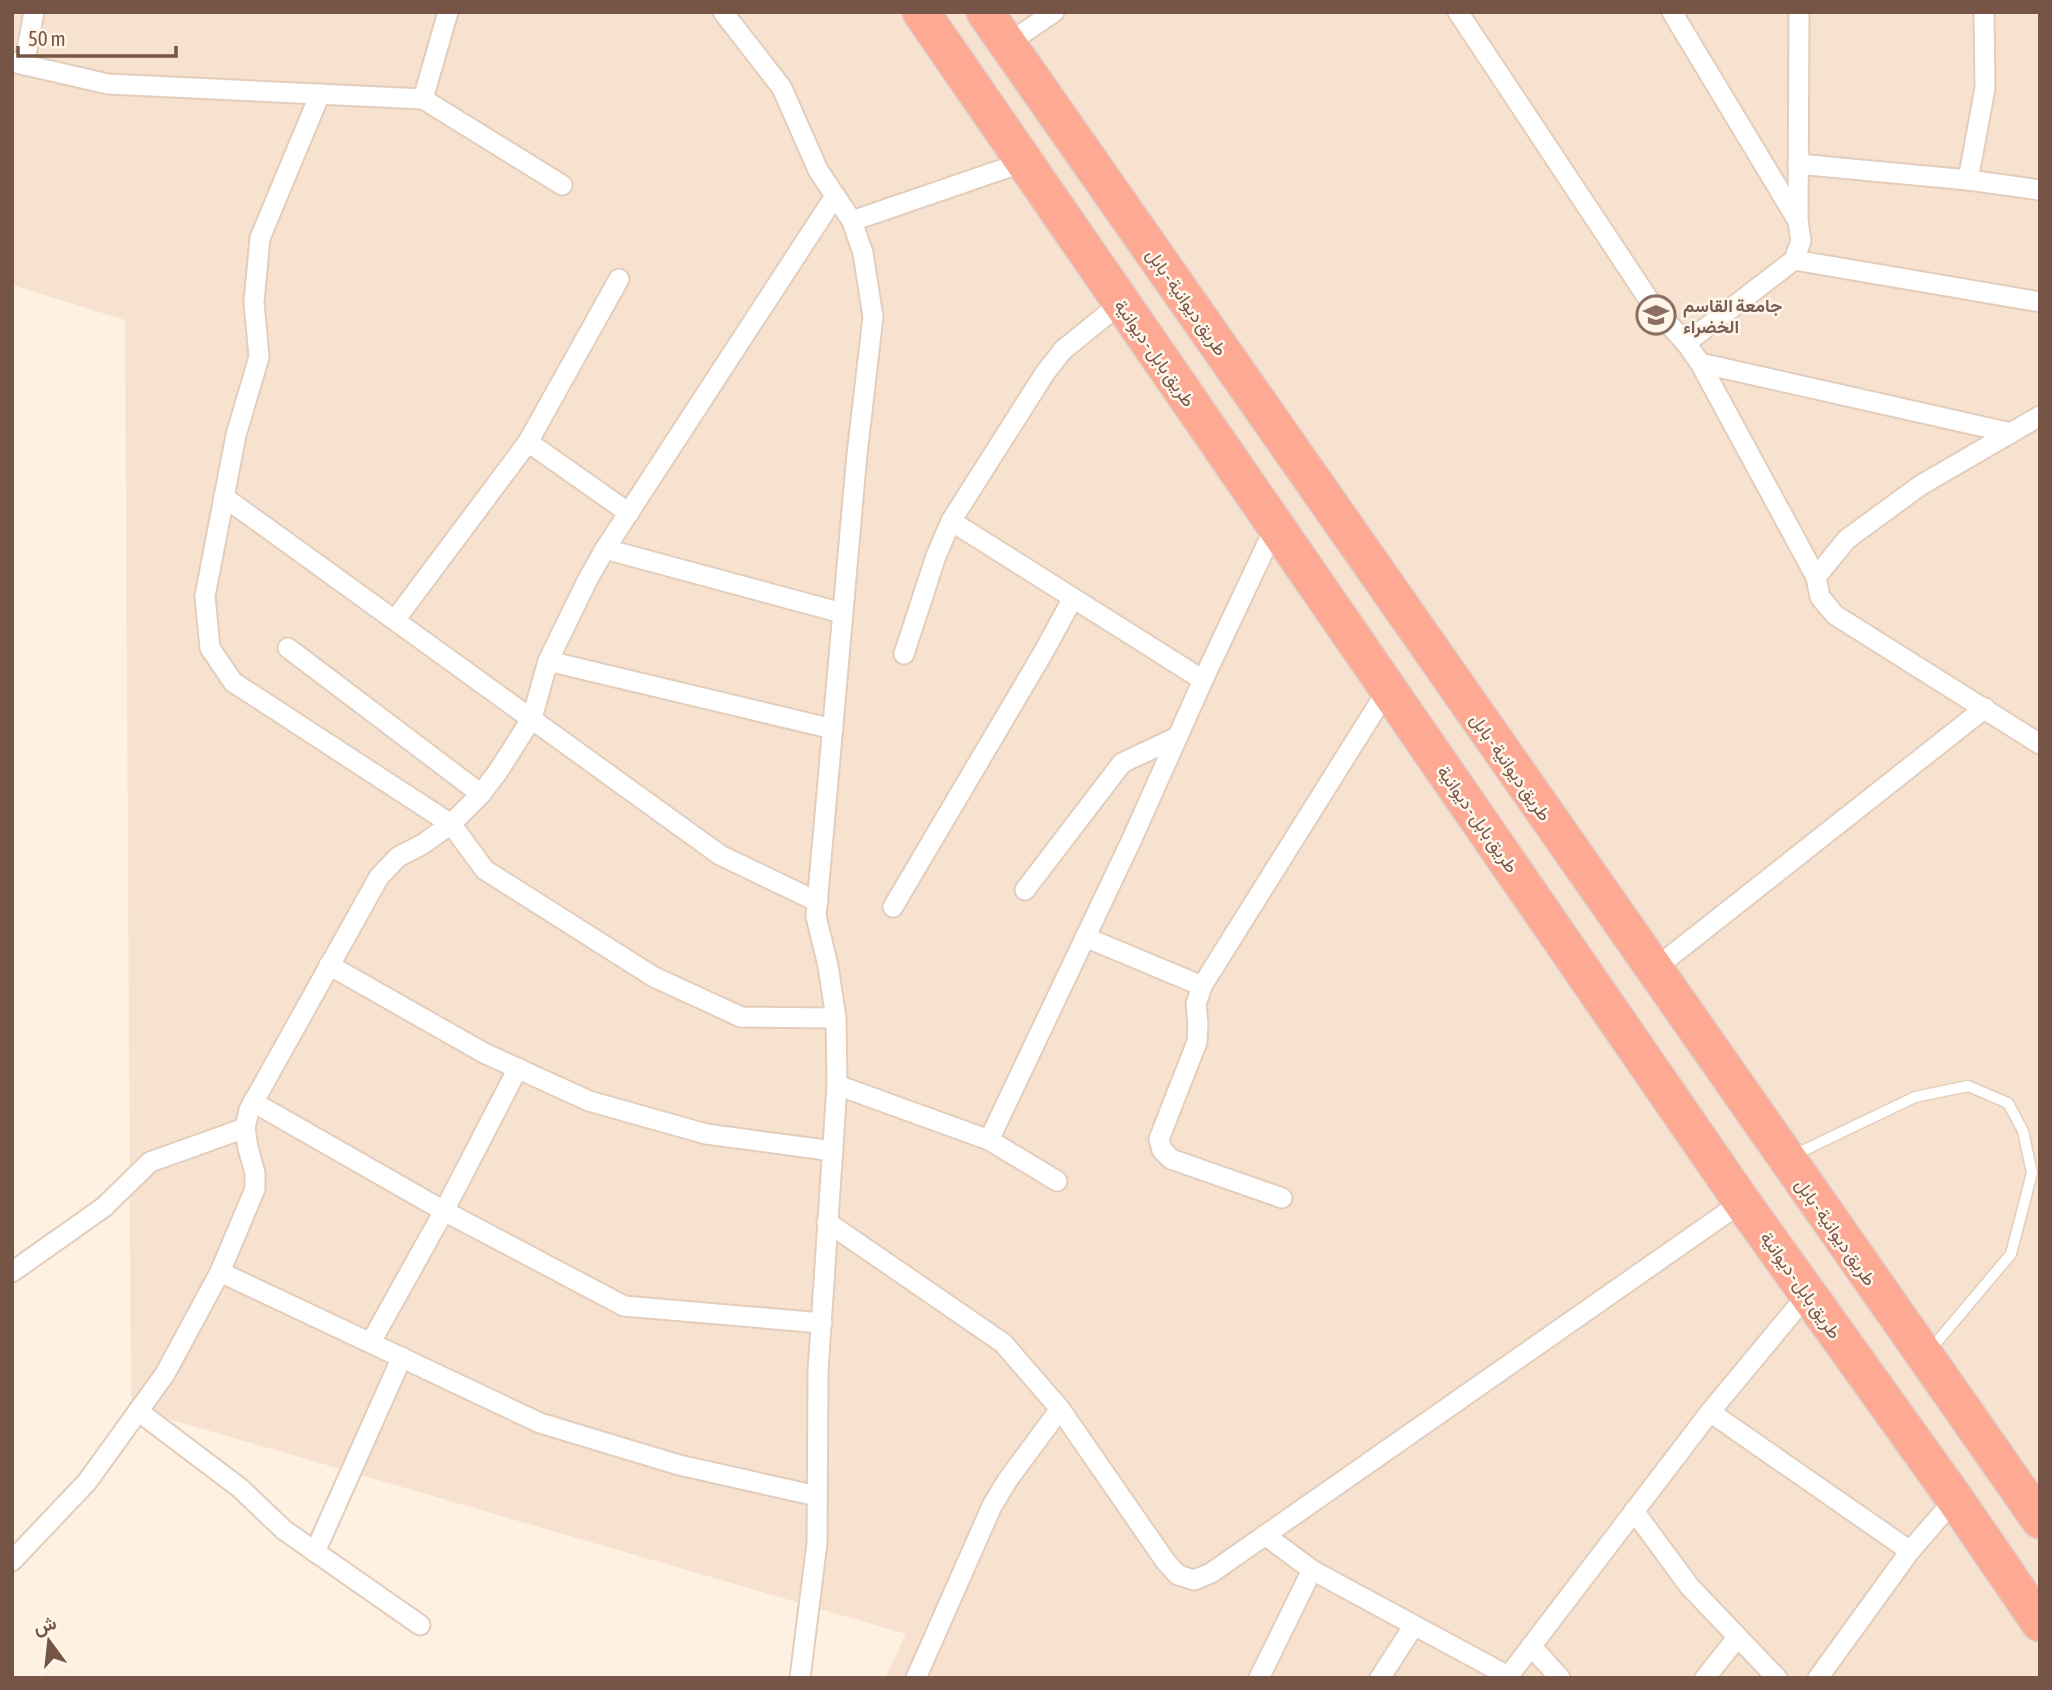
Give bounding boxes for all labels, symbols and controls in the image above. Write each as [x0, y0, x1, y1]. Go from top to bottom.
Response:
scale bar [18, 14, 175, 58]
text: 50 m [28, 26, 66, 50]
street label: طريق ديوانية - بابل [1141, 244, 1232, 360]
school or university icon: جامعة القاسم الخضراء [1635, 294, 1677, 336]
street label: طريق بابل - ديوانية [1109, 295, 1200, 411]
place label: جامعة القاسم الخضراء [1683, 295, 1782, 338]
street label: طريق ديوانية - بابل [1465, 709, 1556, 825]
street label: طريق بابل - ديوانية [1432, 761, 1523, 877]
street label: طريق ديوانية - بابل [1790, 1174, 1881, 1290]
street label: طريق بابل - ديوانية [1755, 1227, 1846, 1343]
north arrow [14, 1606, 84, 1676]
text: ش [31, 1611, 59, 1639]

